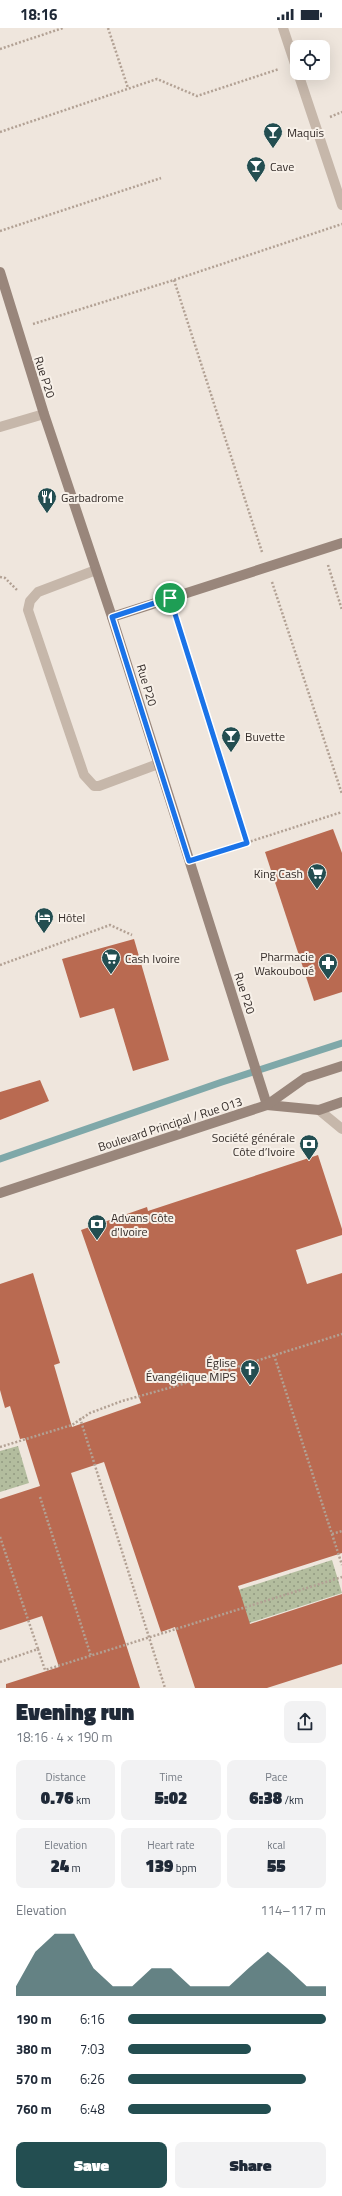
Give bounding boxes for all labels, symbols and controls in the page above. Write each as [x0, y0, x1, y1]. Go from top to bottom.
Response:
text: 18:16 [20, 3, 57, 26]
map controls [290, 40, 330, 80]
button: locate [290, 40, 330, 80]
bar icon: Maquis [262, 121, 284, 149]
place label: Maquis [287, 123, 324, 142]
bar icon: Cave [245, 155, 267, 183]
place label: Cave [270, 157, 294, 176]
street label: Rue P20 [29, 354, 61, 401]
restaurant icon: Garbadrome [36, 486, 58, 514]
place label: Garbadrome [61, 488, 124, 507]
pin [153, 581, 187, 615]
icon: arrive [159, 587, 181, 609]
street label: Rue P20 [132, 662, 162, 709]
bar icon: Buvette [220, 725, 242, 753]
place label: Buvette [245, 727, 285, 746]
supermarket icon: King Cash [306, 862, 328, 890]
place label: King Cash [254, 864, 303, 883]
hotel icon: Hôtel [33, 906, 55, 934]
place label: Hôtel [58, 908, 85, 927]
supermarket icon: Cash Ivoire [100, 947, 122, 975]
place label: Pharmacie Wakouboué [254, 947, 314, 980]
place label: Cash Ivoire [125, 949, 180, 968]
pharmacy icon: Pharmacie Wakouboué [317, 952, 339, 980]
street label: Rue P20 [229, 970, 261, 1017]
street label: Boulevard Principal / Rue O13 [95, 1092, 245, 1156]
place label: Société générale Côte d’Ivoire [212, 1128, 295, 1161]
bank icon: Société générale Côte d’Ivoire [298, 1133, 320, 1161]
place label: Advans Côte d'Ivoire [111, 1208, 174, 1241]
bank icon: Advans Côte d'Ivoire [86, 1213, 108, 1241]
place label: Église Évangélique MIPS [146, 1353, 236, 1386]
church icon: Église Évangélique MIPS [239, 1358, 261, 1386]
text: Evening run [16, 1695, 134, 1729]
button: share [284, 1701, 326, 1743]
text: 18:16 · 4 × 190 m [16, 1727, 112, 1747]
text: Distance [46, 1769, 86, 1785]
text: Time [160, 1769, 182, 1785]
text: Pace [265, 1769, 287, 1785]
text: 0.76 [41, 1785, 74, 1811]
text: 5:02 [155, 1785, 187, 1811]
text: 6:38 [249, 1785, 282, 1811]
text: km [74, 1792, 91, 1808]
text: /km [282, 1792, 304, 1808]
text: Elevation [44, 1837, 87, 1853]
text: Heart rate [147, 1837, 195, 1853]
text: kcal [267, 1837, 285, 1853]
text: 24 [51, 1853, 69, 1879]
text: 139 [145, 1853, 173, 1879]
text: 55 [267, 1853, 286, 1879]
text: m [69, 1860, 81, 1876]
text: bpm [173, 1860, 197, 1876]
text: Elevation [16, 1900, 67, 1920]
text: 114–117 m [260, 1900, 326, 1920]
text: 190 m [16, 2009, 52, 2029]
text: 6:16 [80, 2009, 105, 2029]
text: 380 m [16, 2039, 52, 2059]
text: 7:03 [80, 2039, 105, 2059]
text: 570 m [16, 2069, 52, 2089]
text: 6:26 [80, 2069, 105, 2089]
text: 760 m [16, 2099, 52, 2119]
text: 6:48 [80, 2099, 105, 2119]
button: Save [16, 2142, 167, 2188]
button: Share [175, 2142, 326, 2188]

